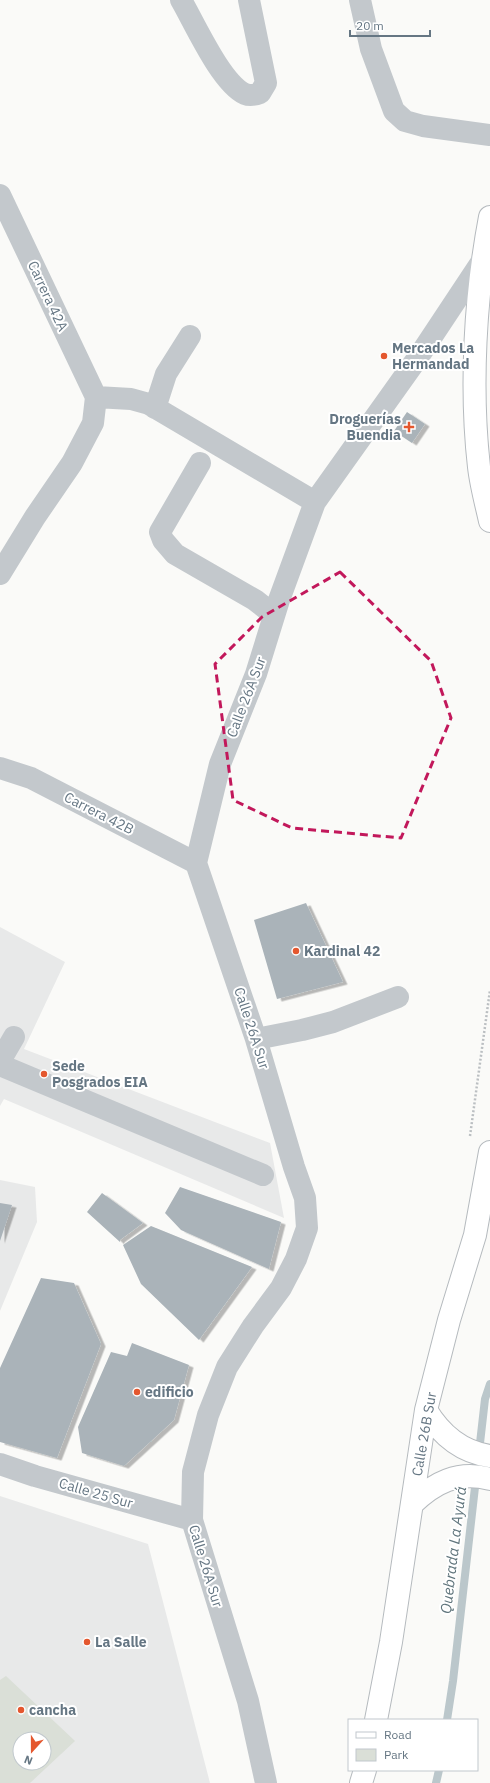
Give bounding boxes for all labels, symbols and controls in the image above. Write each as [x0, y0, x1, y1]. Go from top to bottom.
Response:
scale bar [350, 12, 430, 38]
text: 20 m [356, 18, 384, 33]
street label: Carrera 42A [24, 258, 72, 334]
place label: Mercados La Hermandad [392, 339, 474, 373]
marker: Mercados La Hermandad [379, 351, 389, 361]
place label: Droguerías Buendia [329, 410, 401, 444]
marker: Droguerías Buendia [404, 422, 414, 432]
street label: Calle 26A Sur [222, 654, 270, 740]
street label: Carrera 42B [61, 788, 137, 838]
place label: Kardinal 42 [304, 942, 380, 960]
marker: Kardinal 42 [291, 946, 301, 956]
street label: Calle 26A Sur [230, 985, 274, 1071]
place label: Sede Posgrados EIA [52, 1057, 148, 1091]
marker: Sede Posgrados EIA [39, 1069, 49, 1079]
place label: edificio [145, 1383, 194, 1401]
marker: edificio [132, 1387, 142, 1397]
street label: Calle 26B Sur [408, 1390, 440, 1478]
street label: Calle 25 Sur [57, 1474, 135, 1512]
water label: Quebrada La Ayurá [436, 1485, 470, 1615]
street label: Calle 26A Sur [185, 1523, 227, 1609]
place label: La Salle [95, 1633, 147, 1651]
marker: La Salle [82, 1637, 92, 1647]
place label: cancha [29, 1701, 76, 1719]
marker: cancha [16, 1705, 26, 1715]
legend [348, 1719, 478, 1771]
text: Road [384, 1727, 412, 1742]
north arrow [12, 1731, 52, 1771]
text: Park [384, 1747, 409, 1762]
text: N [22, 1752, 35, 1768]

